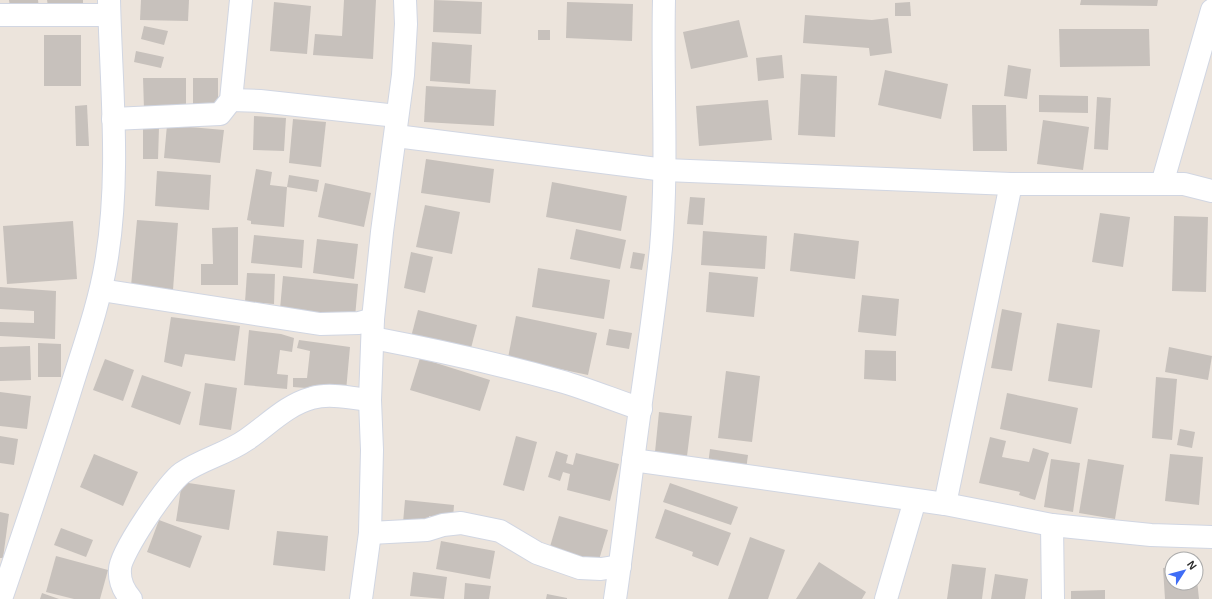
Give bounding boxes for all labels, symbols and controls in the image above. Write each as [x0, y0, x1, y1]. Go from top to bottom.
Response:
north arrow [1164, 551, 1204, 591]
text: N [1185, 558, 1199, 572]

